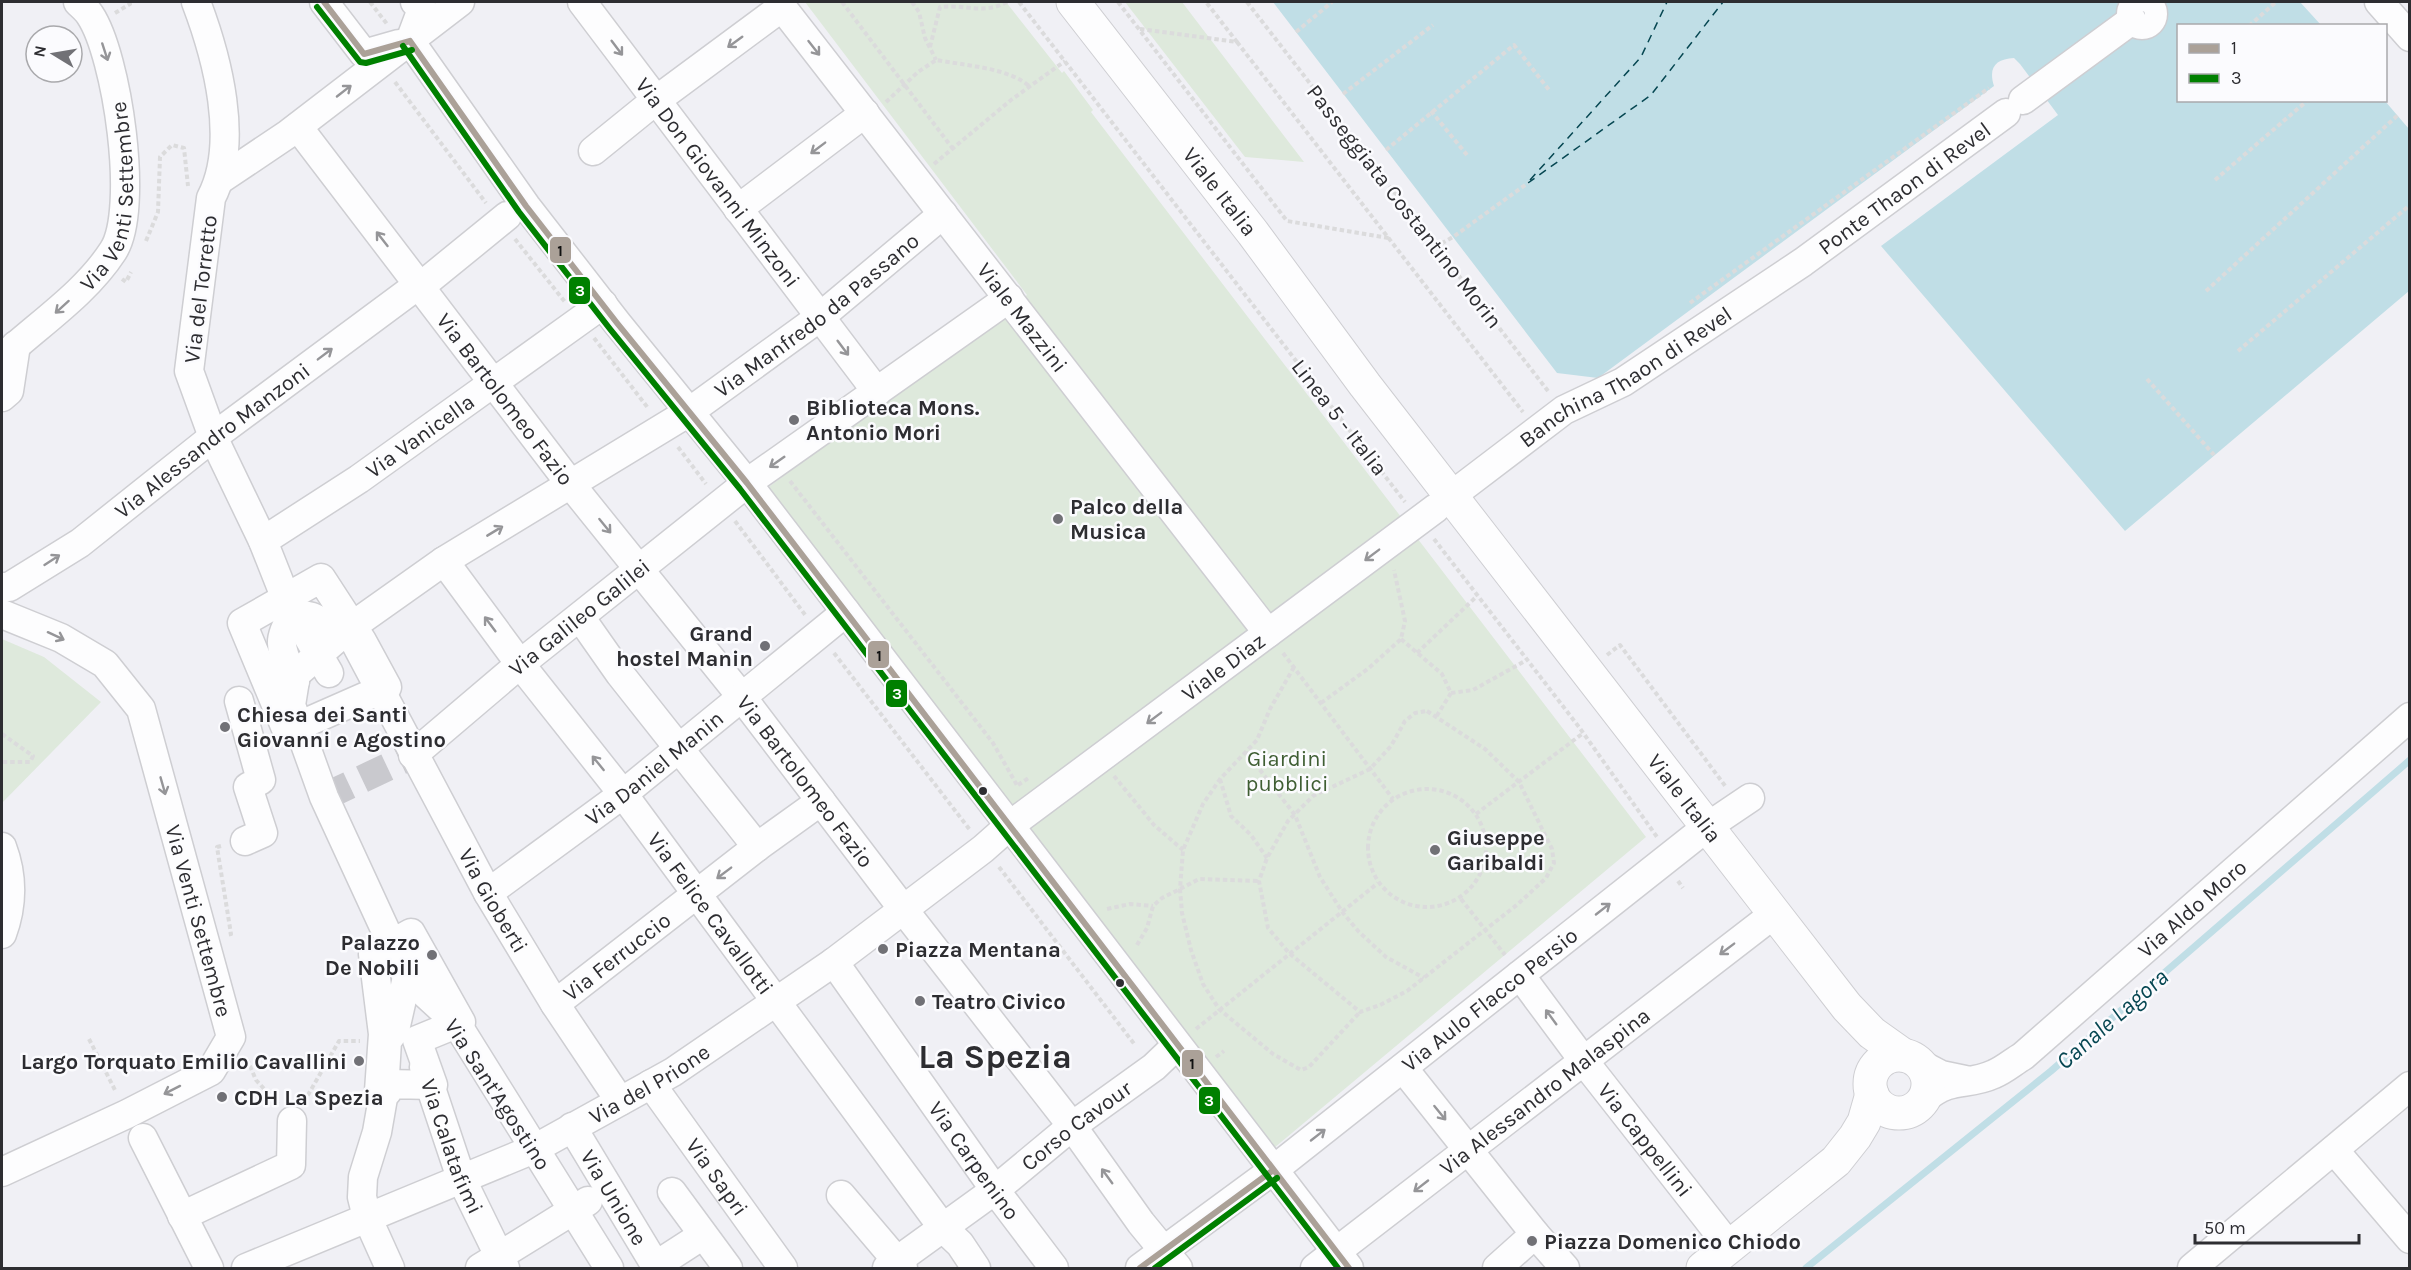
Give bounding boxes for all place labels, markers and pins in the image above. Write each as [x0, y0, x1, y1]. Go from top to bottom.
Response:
place label: Biblioteca Mons. Antonio Mori [806, 395, 980, 446]
marker: Biblioteca Mons. Antonio Mori [787, 413, 801, 427]
place label: Palco della Musica [1070, 494, 1183, 545]
marker: Palco della Musica [1051, 512, 1065, 526]
place label: Grand hostel Manin [616, 621, 753, 672]
marker: Grand hostel Manin [758, 639, 772, 653]
place label: Chiesa dei Santi Giovanni e Agostino [237, 702, 446, 753]
marker: Chiesa dei Santi Giovanni e Agostino [218, 720, 232, 734]
unlabelled marker [977, 785, 989, 797]
place label: Giuseppe Garibaldi [1447, 825, 1545, 876]
marker: Giuseppe Garibaldi [1428, 843, 1442, 857]
place label: Palazzo De Nobili [325, 930, 420, 981]
place label: Piazza Mentana [895, 937, 1061, 963]
marker: Piazza Mentana [876, 942, 890, 956]
marker: Palazzo De Nobili [425, 948, 439, 962]
unlabelled marker [1114, 977, 1126, 989]
place label: Teatro Civico [932, 989, 1066, 1015]
marker: Teatro Civico [913, 994, 927, 1008]
place label: Largo Torquato Emilio Cavallini [21, 1049, 347, 1075]
marker: Largo Torquato Emilio Cavallini [352, 1054, 366, 1068]
place label: CDH La Spezia [234, 1085, 384, 1111]
marker: CDH La Spezia [215, 1090, 229, 1104]
place label: Piazza Domenico Chiodo [1544, 1229, 1801, 1255]
marker: Piazza Domenico Chiodo [1525, 1234, 1539, 1248]

